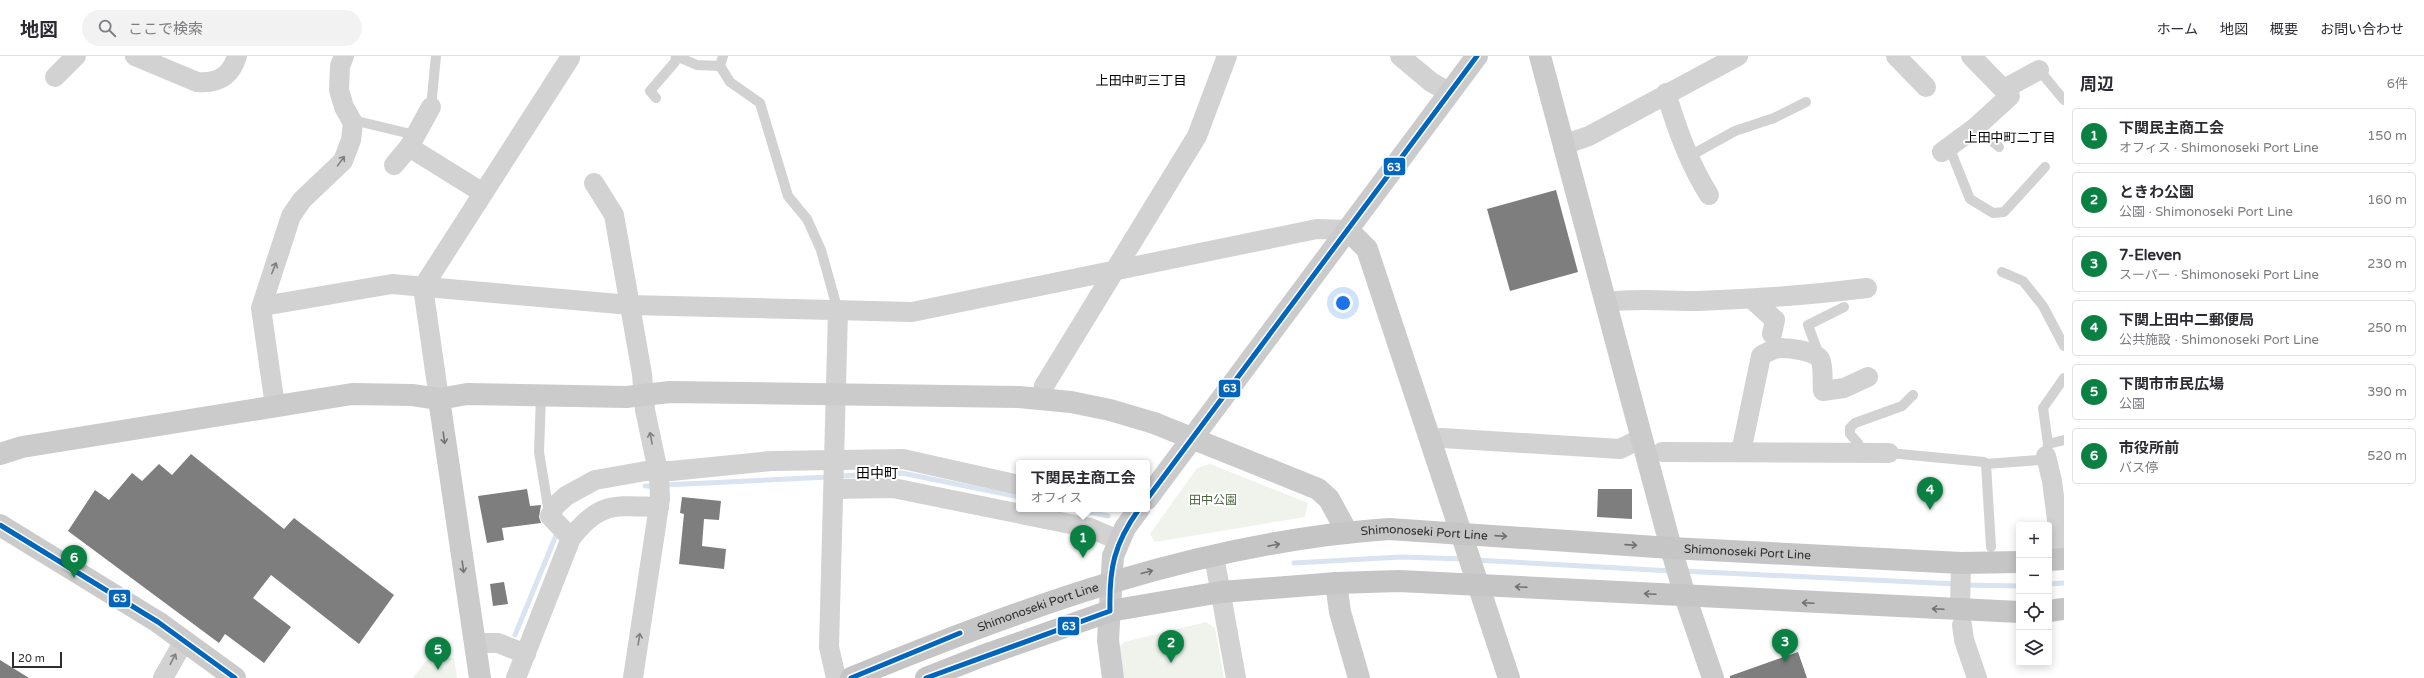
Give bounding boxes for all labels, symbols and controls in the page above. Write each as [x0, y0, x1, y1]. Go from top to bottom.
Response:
search box [82, 10, 362, 46]
icon: search [96, 17, 118, 39]
text: 地図 [20, 19, 58, 41]
text: ここで検索 [128, 20, 203, 38]
text: ホーム [2156, 21, 2198, 38]
text: 地図 [2220, 21, 2248, 38]
text: 概要 [2270, 21, 2298, 38]
text: お問い合わせ [2320, 21, 2404, 38]
district label: 上田中町三丁目 [1095, 73, 1187, 89]
text: 周辺 [2080, 74, 2114, 95]
text: 6件 [2387, 76, 2408, 92]
text: 下関民主商工会 [2119, 119, 2224, 137]
text: 1 [2090, 128, 2098, 144]
text: 150 m [2367, 128, 2407, 144]
district label: 上田中町二丁目 [1964, 130, 2056, 146]
text: オフィス · Shimonoseki Port Line [2119, 140, 2319, 156]
one-way arrow [337, 155, 345, 166]
line badge: 63 [1383, 157, 1406, 176]
text: 63 [1387, 161, 1401, 174]
text: ときわ公園 [2119, 183, 2194, 201]
text: 2 [2090, 192, 2098, 208]
text: 160 m [2367, 192, 2407, 208]
text: 公園 · Shimonoseki Port Line [2119, 204, 2293, 220]
text: 7-Eleven [2119, 246, 2181, 264]
text: 3 [2090, 256, 2098, 272]
text: 230 m [2367, 256, 2407, 272]
one-way arrow [270, 263, 278, 275]
text: スーパー · Shimonoseki Port Line [2119, 267, 2319, 283]
your location [1333, 293, 1353, 313]
text: 下関上田中二郵便局 [2119, 311, 2254, 329]
text: 4 [2090, 320, 2098, 336]
text: 250 m [2367, 320, 2407, 336]
text: 公共施設 · Shimonoseki Port Line [2119, 332, 2319, 348]
text: 下関市市民広場 [2119, 375, 2224, 393]
line badge: 63 [1218, 379, 1241, 398]
text: 63 [1223, 382, 1237, 395]
text: 5 [2090, 384, 2098, 400]
text: 390 m [2367, 384, 2407, 400]
text: 公園 [2119, 396, 2145, 412]
one-way arrow [440, 431, 448, 444]
one-way arrow [646, 432, 654, 445]
text: 市役所前 [2119, 439, 2179, 457]
text: 6 [2090, 448, 2098, 464]
text: 520 m [2367, 448, 2407, 464]
popup [1016, 460, 1150, 512]
text: バス停 [2119, 460, 2158, 476]
district label: 田中町 [856, 465, 898, 482]
text: 下関民主商工会 [1030, 469, 1136, 487]
pin: 4 [1917, 477, 1943, 510]
text: オフィス [1030, 490, 1082, 506]
park label: 田中公園 [1189, 493, 1237, 507]
street label: Shimonoseki Port Line [1360, 522, 1488, 543]
map controls [2016, 522, 2052, 666]
button: + [2016, 522, 2052, 558]
pin: 1 [1070, 525, 1096, 558]
one-way arrow [1494, 533, 1507, 540]
one-way arrow [1268, 540, 1281, 548]
one-way arrow [1624, 542, 1637, 549]
street label: Shimonoseki Port Line [1684, 542, 1812, 562]
pin: 6 [61, 545, 87, 578]
button: − [2016, 558, 2052, 594]
one-way arrow [459, 560, 467, 573]
one-way arrow [1141, 567, 1154, 575]
street label: Shimonoseki Port Line [975, 580, 1101, 635]
one-way arrow [1515, 583, 1528, 590]
line badge: 63 [108, 589, 131, 608]
one-way arrow [1644, 590, 1657, 598]
text: 63 [113, 592, 127, 605]
button: locate [2016, 594, 2052, 630]
one-way arrow [1802, 599, 1815, 606]
one-way arrow [1932, 606, 1945, 613]
line badge: 63 [1057, 616, 1080, 636]
text: 63 [1062, 620, 1076, 633]
pin: 3 [1772, 629, 1798, 662]
pin: 2 [1158, 630, 1184, 663]
button: layers [2016, 630, 2052, 666]
one-way arrow [635, 633, 643, 646]
pin: 5 [425, 637, 451, 670]
scale bar [12, 650, 62, 669]
text: 20 m [18, 652, 45, 665]
one-way arrow [170, 653, 177, 665]

